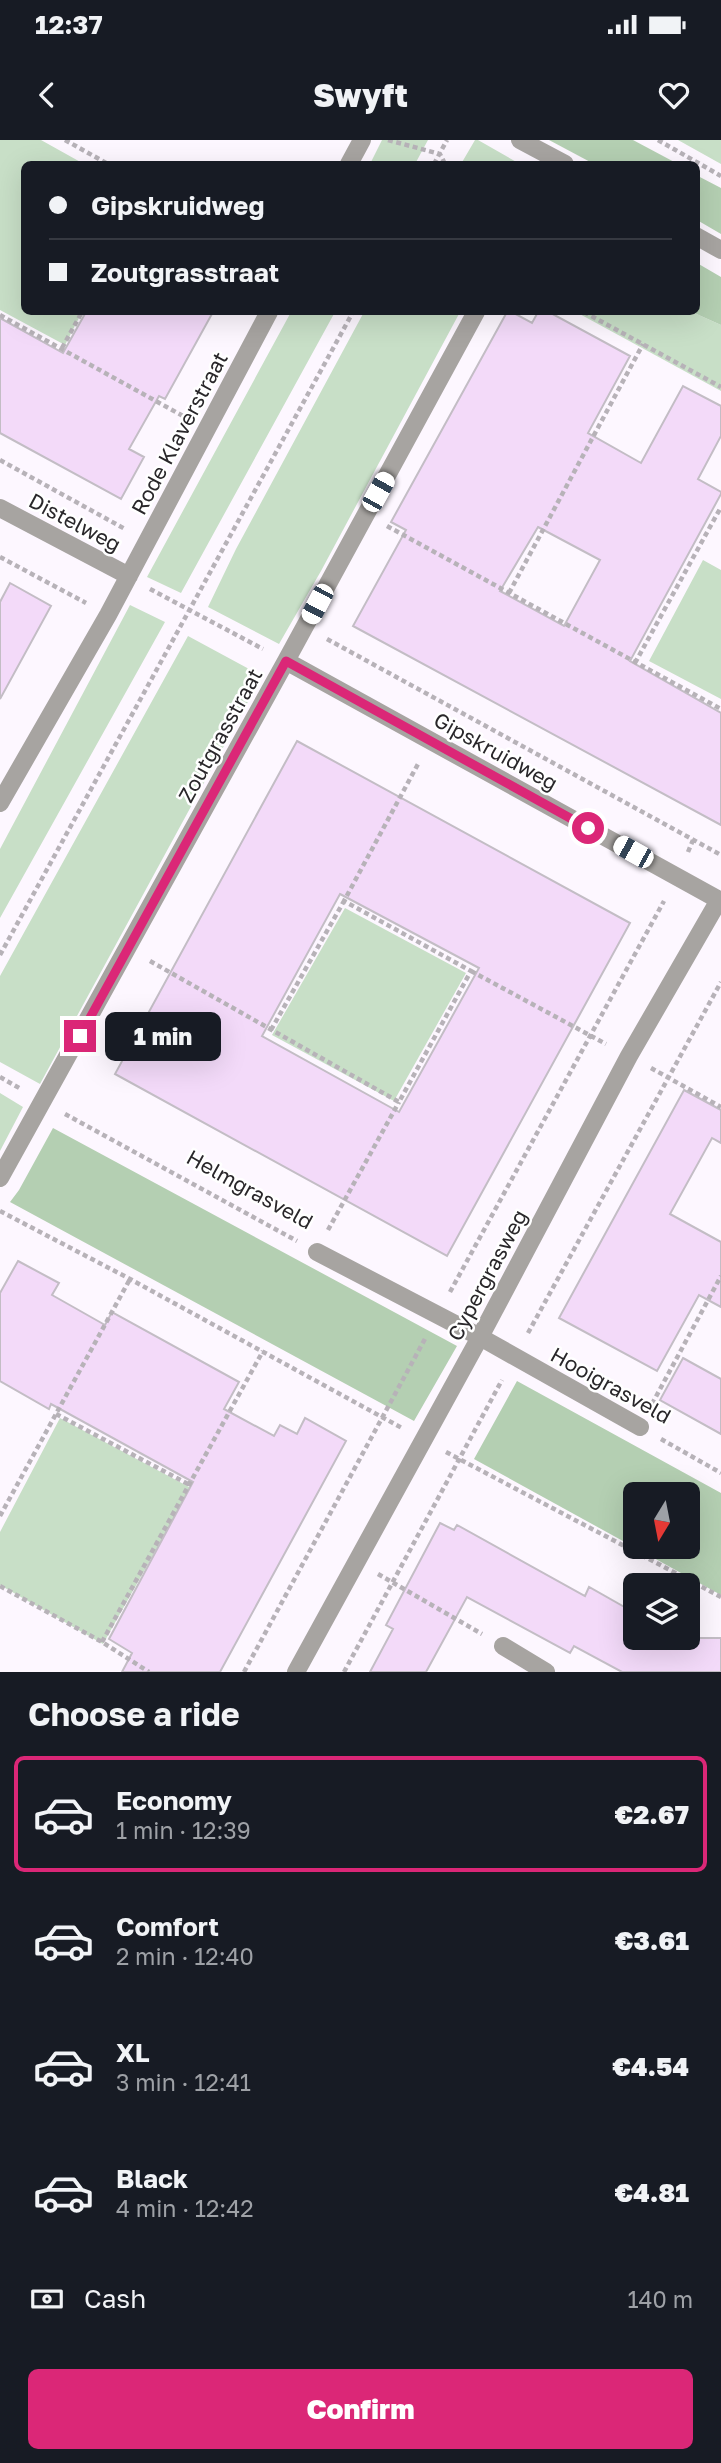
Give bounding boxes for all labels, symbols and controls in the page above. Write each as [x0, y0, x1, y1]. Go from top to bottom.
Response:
text: 12:37 [35, 9, 103, 40]
icon: back [28, 76, 66, 114]
text: Swyft [313, 76, 408, 114]
icon: heart [655, 76, 693, 114]
text: Gipskruidweg [91, 190, 264, 221]
text: Zoutgrasstraat [91, 257, 279, 288]
street label: Rode Klaverstraat [125, 347, 233, 519]
car [359, 469, 398, 515]
street label: Distelweg [25, 487, 125, 557]
car [298, 581, 337, 627]
street label: Zoutgrasstraat [172, 663, 268, 807]
street label: Gipskruidweg [429, 706, 563, 796]
route start [572, 812, 604, 844]
car [610, 833, 657, 871]
callout: 1 min [104, 1012, 220, 1060]
route end [64, 1020, 96, 1052]
text: 1 min [134, 1022, 192, 1050]
street label: Helmgrasveld [182, 1144, 318, 1234]
street label: Cypergrasweg [442, 1205, 532, 1345]
street label: Hooigrasveld [546, 1341, 676, 1429]
north arrow [623, 1482, 700, 1559]
map controls [623, 1482, 700, 1650]
button: layers [623, 1573, 700, 1650]
text: Choose a ride [28, 1695, 240, 1733]
icon: car [32, 1783, 95, 1846]
text: Economy [116, 1785, 232, 1816]
text: €2.67 [614, 1799, 689, 1830]
text: 1 min · 12:39 [116, 1816, 251, 1844]
icon: car [32, 1909, 95, 1972]
text: Comfort [116, 1911, 219, 1942]
text: €3.61 [615, 1925, 689, 1956]
text: 2 min · 12:40 [116, 1942, 254, 1970]
icon: car [32, 2035, 95, 2098]
text: XL [116, 2037, 150, 2068]
text: €4.54 [612, 2051, 689, 2082]
text: 3 min · 12:41 [116, 2068, 251, 2096]
icon: car [32, 2161, 95, 2224]
text: Black [116, 2163, 188, 2194]
text: €4.81 [614, 2177, 689, 2208]
text: 4 min · 12:42 [116, 2194, 254, 2222]
icon: cash [28, 2280, 66, 2318]
text: Cash [84, 2283, 146, 2314]
text: 140 m [627, 2285, 693, 2313]
button: Confirm [28, 2369, 693, 2449]

